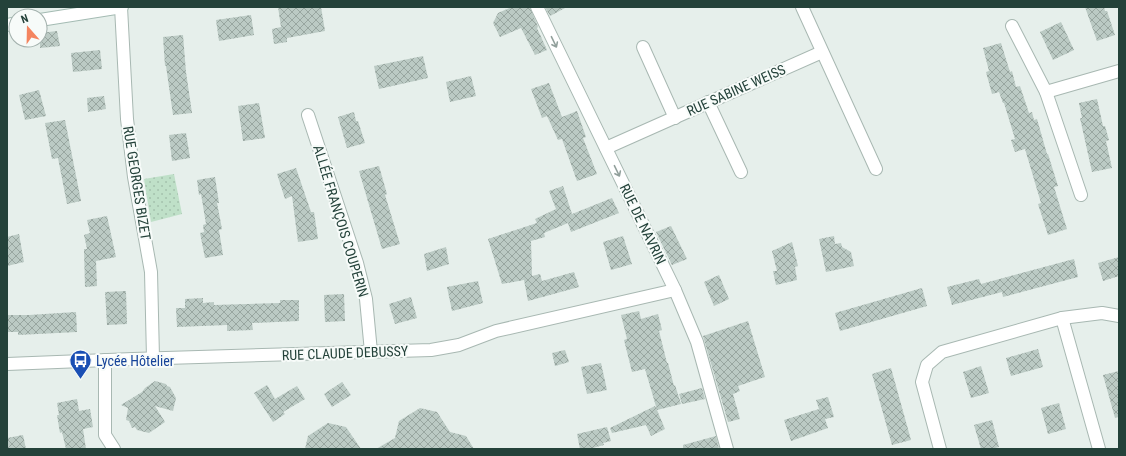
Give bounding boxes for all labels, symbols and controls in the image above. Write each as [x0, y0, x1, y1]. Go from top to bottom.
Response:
north arrow [8, 8, 48, 48]
text: N [19, 12, 30, 26]
one-way arrow [551, 36, 558, 48]
street label: RUE SABINE WEISS [684, 61, 788, 119]
street label: RUE GEORGES BIZET [120, 125, 154, 241]
street label: ALLÉE FRANÇOIS COUPERIN [310, 143, 373, 299]
one-way arrow [614, 165, 621, 177]
street label: RUE DE NAVRIN [617, 181, 669, 267]
street label: RUE CLAUDE DEBUSSY [282, 343, 409, 363]
bus stop icon: Lycée Hôtelier [67, 348, 93, 381]
place label: Lycée Hôtelier [96, 353, 174, 369]

